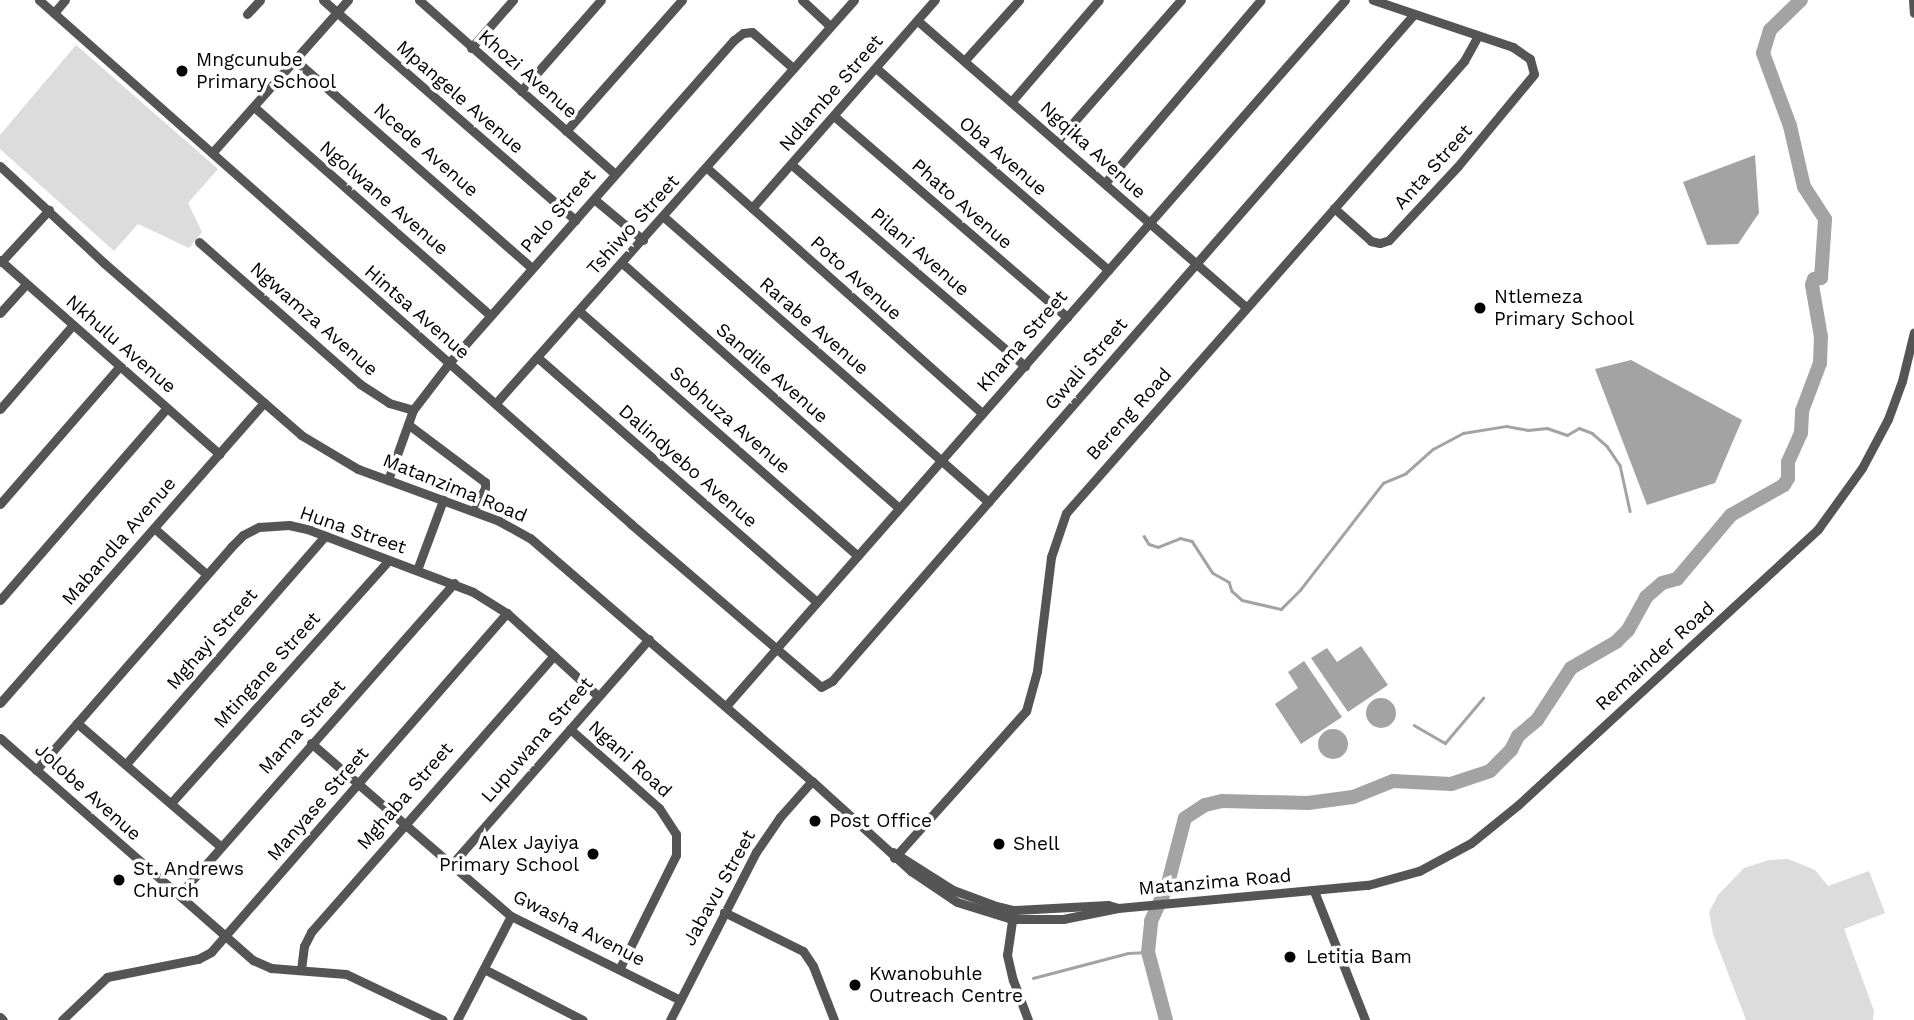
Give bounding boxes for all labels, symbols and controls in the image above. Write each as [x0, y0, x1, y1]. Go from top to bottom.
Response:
street label: Khozi Avenue [474, 25, 582, 123]
street label: Ndlambe Street [774, 30, 888, 156]
street label: Mpangele Avenue [391, 35, 529, 159]
place label: Mngcunube Primary School [196, 49, 336, 93]
marker: Mngcunube Primary School [174, 63, 190, 79]
street label: Ngqika Avenue [1035, 96, 1151, 204]
street label: Ncede Avenue [369, 98, 483, 202]
street label: Oba Avenue [954, 111, 1052, 201]
street label: Anta Street [1389, 120, 1477, 214]
street label: Ngolwane Avenue [315, 136, 453, 260]
street label: Phato Avenue [907, 154, 1017, 254]
street label: Palo Street [516, 165, 600, 257]
street label: Tshiwo Street [582, 170, 684, 280]
street label: Pilani Avenue [866, 203, 974, 301]
street label: Poto Avenue [805, 231, 907, 325]
street label: Ngwamza Avenue [245, 257, 383, 381]
street label: Hintsa Avenue [359, 260, 475, 364]
street label: Rarabe Avenue [754, 272, 874, 380]
street label: Khama Street [972, 285, 1072, 397]
place label: Ntlemeza Primary School [1494, 286, 1634, 330]
street label: Nkhulu Avenue [61, 290, 181, 398]
marker: Ntlemeza Primary School [1472, 300, 1488, 316]
street label: Gwali Street [1040, 313, 1132, 415]
street label: Sandile Avenue [711, 318, 833, 428]
street label: Sobhuza Avenue [665, 361, 795, 479]
street label: Bereng Road [1082, 363, 1176, 465]
street label: Dalindyebo Avenue [614, 399, 762, 533]
street label: Matanzima Road [379, 449, 531, 527]
street label: Mabandla Avenue [57, 472, 181, 610]
street label: Huna Street [296, 501, 410, 559]
street label: Mghayi Street [162, 584, 262, 694]
street label: Remainder Road [1591, 597, 1719, 715]
street label: Mtingane Street [209, 607, 325, 733]
street label: Lupuwana Street [476, 672, 598, 808]
street label: Mama Street [254, 675, 350, 779]
street label: Ngani Road [584, 716, 676, 802]
street label: Jolobe Avenue [30, 738, 146, 846]
street label: Mghaba Street [352, 738, 458, 854]
street label: Manyase Street [262, 742, 374, 866]
place label: Post Office [829, 810, 932, 832]
marker: Post Office [807, 813, 823, 829]
street label: Jabavu Street [678, 826, 760, 950]
place label: Alex Jayiya Primary School [439, 832, 579, 876]
place label: Shell [1013, 833, 1060, 855]
marker: Shell [991, 836, 1007, 852]
marker: Alex Jayiya Primary School [585, 846, 601, 862]
place label: St. Andrews Church [133, 858, 245, 902]
street label: Matanzima Road [1137, 864, 1293, 900]
marker: St. Andrews Church [111, 872, 127, 888]
street label: Gwasha Avenue [509, 885, 649, 971]
place label: Letitia Bam [1306, 946, 1412, 968]
marker: Letitia Bam [1280, 947, 1300, 967]
place label: Kwanobuhle Outreach Centre [869, 963, 1023, 1007]
marker: Kwanobuhle Outreach Centre [847, 977, 863, 993]

